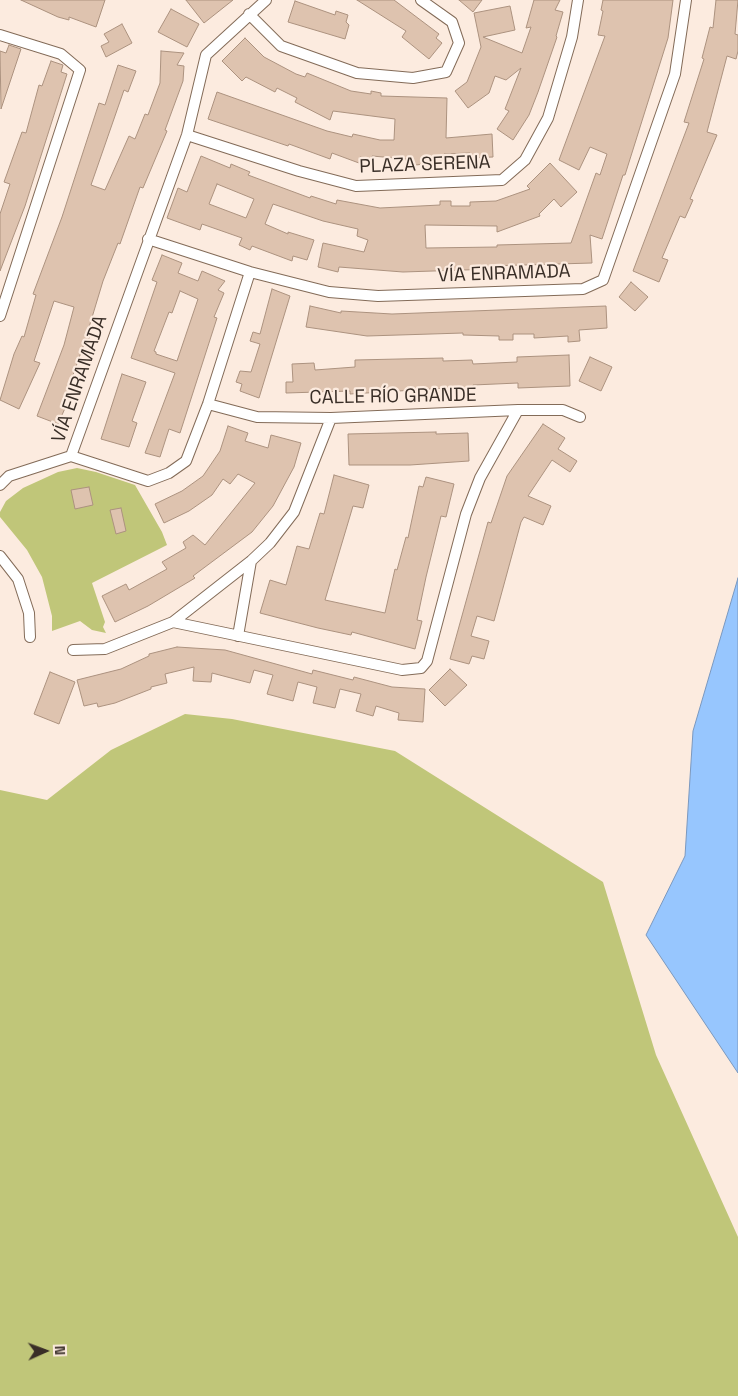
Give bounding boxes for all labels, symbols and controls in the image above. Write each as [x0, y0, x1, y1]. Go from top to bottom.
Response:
street label: PLAZA SERENA [359, 151, 491, 179]
street label: VÍA ENRAMADA [437, 260, 571, 288]
street label: VÍA ENRAMADA [48, 312, 112, 446]
street label: CALLE RÍO GRANDE [309, 384, 477, 410]
north arrow [20, 1326, 70, 1376]
text: N [51, 1345, 69, 1355]

